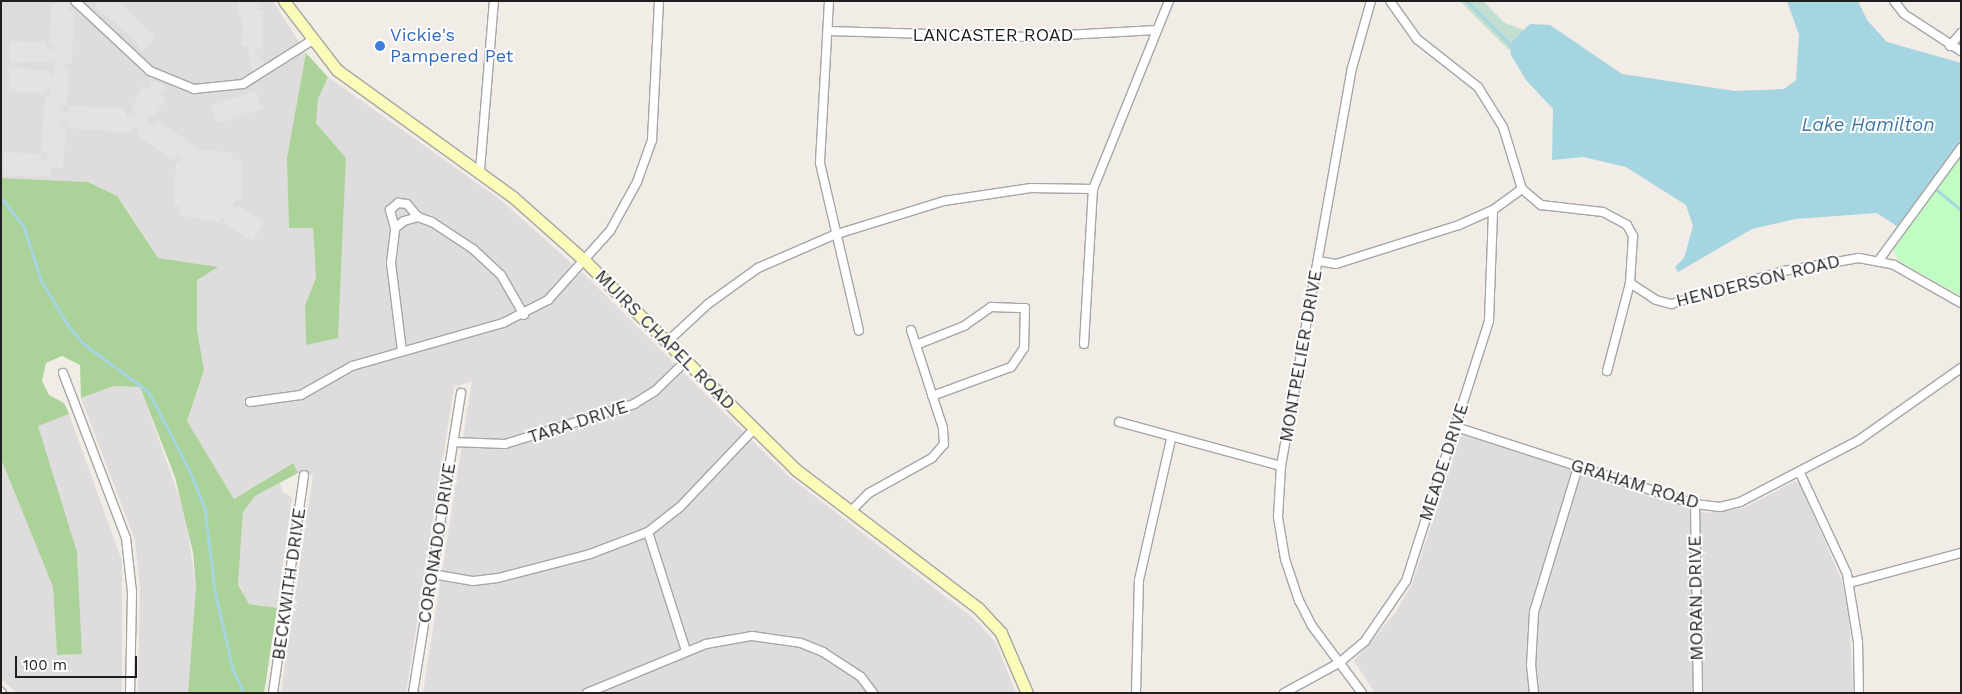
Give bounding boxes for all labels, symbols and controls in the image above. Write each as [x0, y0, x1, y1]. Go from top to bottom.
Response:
street label: LANCASTER ROAD [912, 24, 1074, 46]
place label: Vickie's Pampered Pet [390, 25, 513, 68]
marker: Vickie's Pampered Pet [374, 40, 386, 52]
water label: Lake Hamilton [1801, 114, 1935, 136]
street label: HENDERSON ROAD [1674, 250, 1842, 312]
street label: MUIRS CHAPEL ROAD [590, 265, 740, 415]
street label: MONTPELIER DRIVE [1275, 268, 1327, 444]
street label: TARA DRIVE [525, 396, 631, 448]
street label: MEADE DRIVE [1415, 400, 1473, 524]
street label: GRAHAM ROAD [1568, 454, 1702, 514]
street label: CORONADO DRIVE [414, 461, 460, 625]
street label: BECKWITH DRIVE [268, 507, 310, 661]
street label: MORAN DRIVE [1684, 535, 1708, 661]
scale bar [18, 646, 140, 678]
text: 100 m [23, 656, 67, 674]

